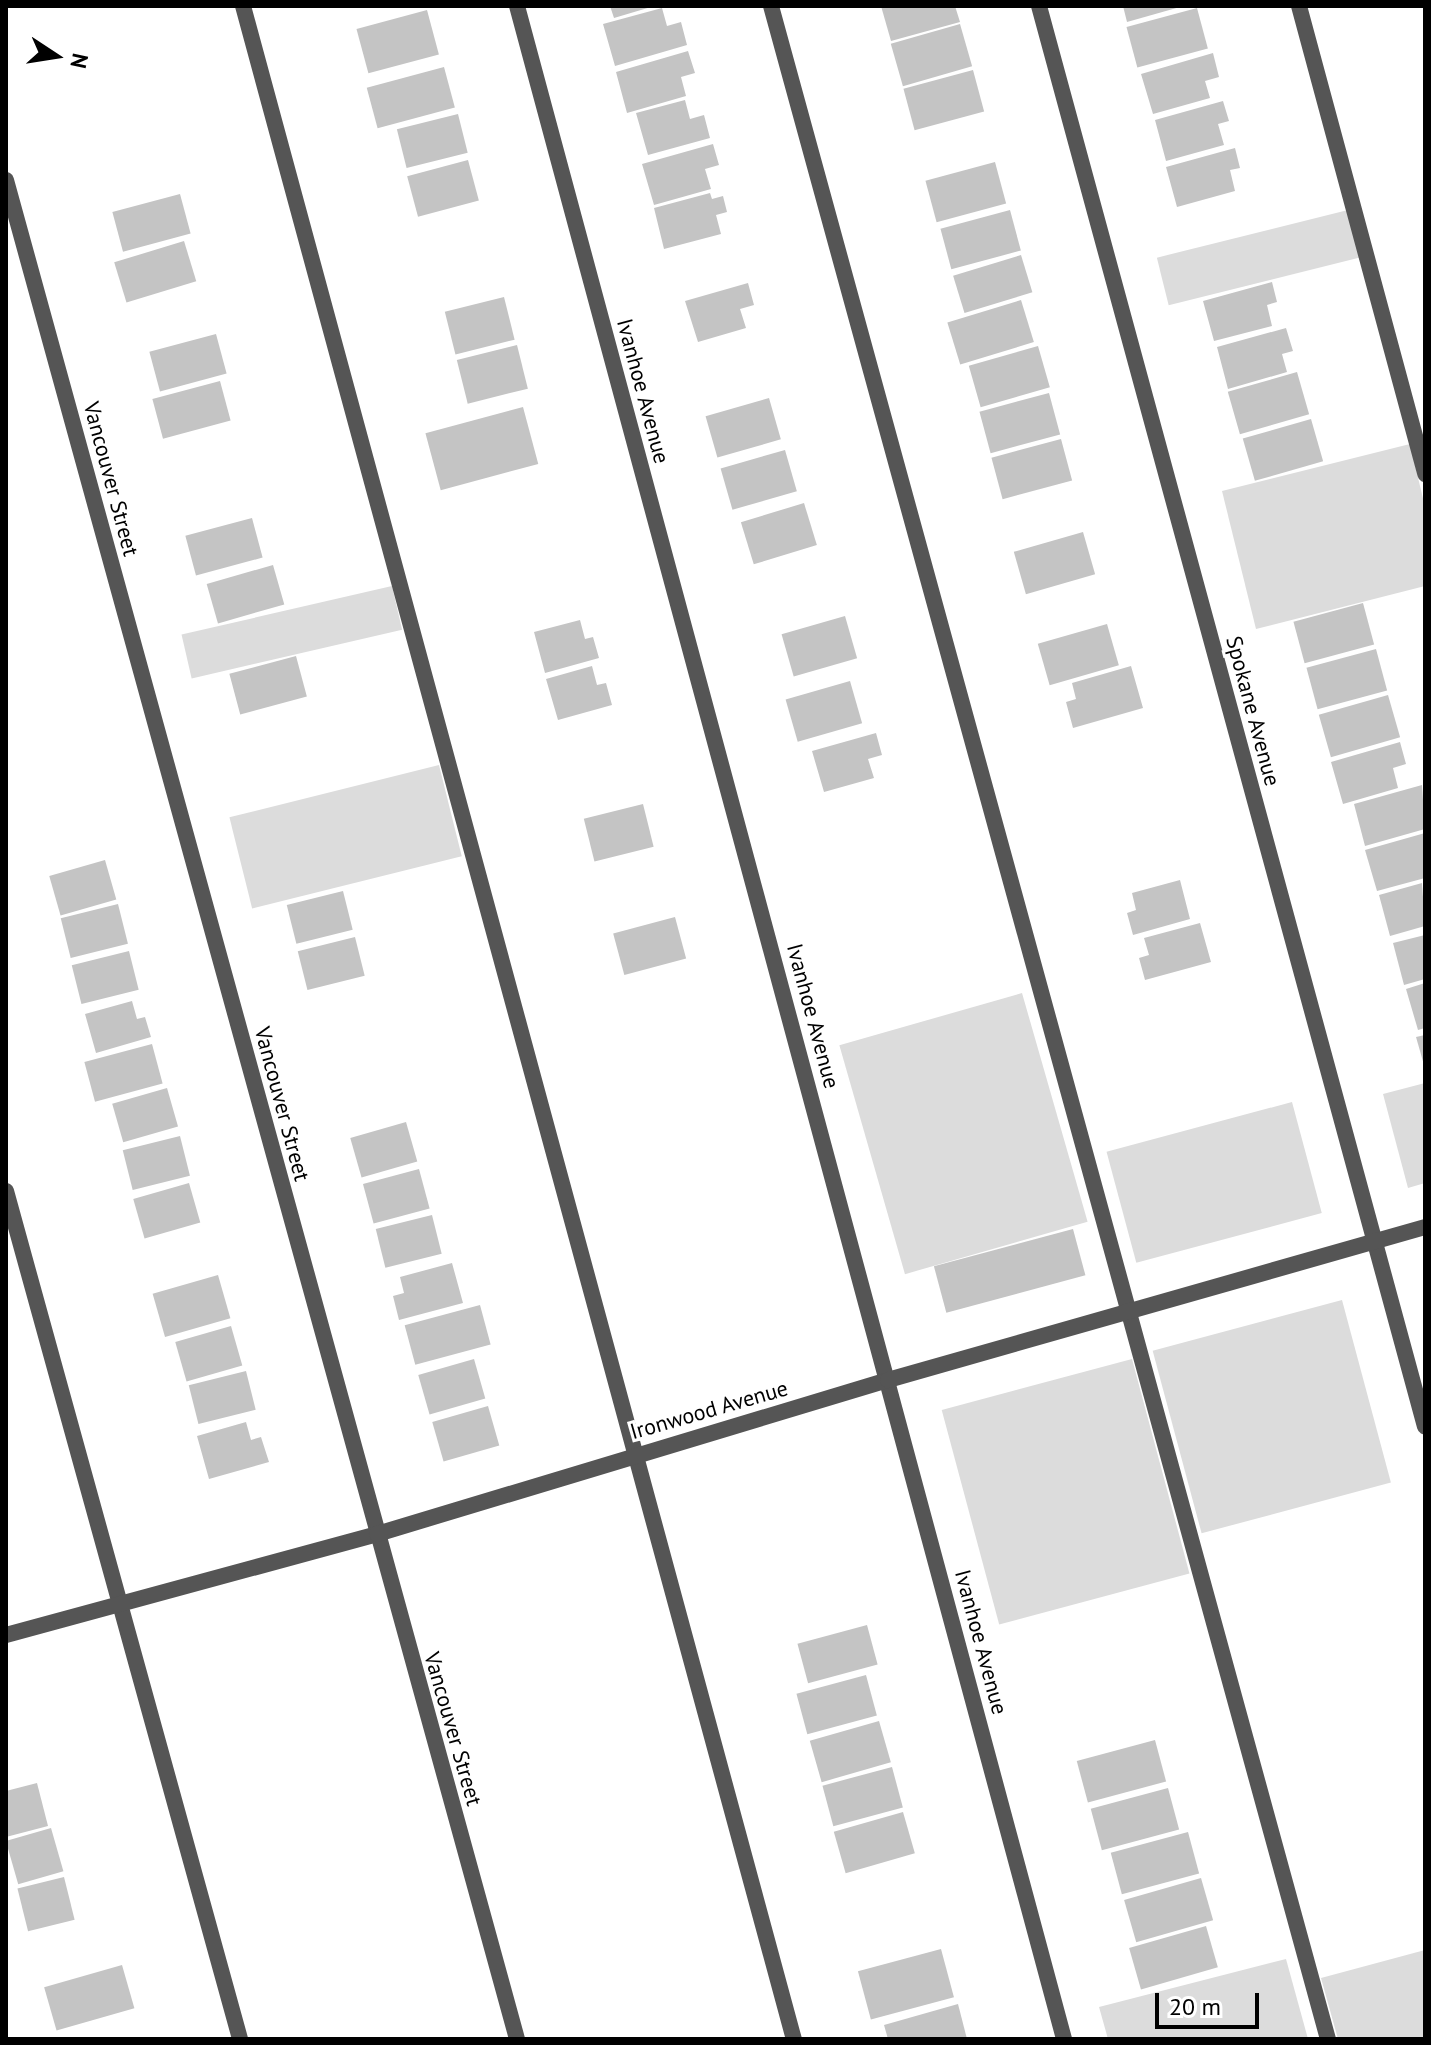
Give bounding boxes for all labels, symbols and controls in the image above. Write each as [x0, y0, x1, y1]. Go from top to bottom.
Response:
north arrow [16, 16, 96, 96]
text: N [64, 51, 95, 71]
street label: Ivanhoe Avenue [611, 315, 675, 467]
street label: Vancouver Street [78, 399, 144, 559]
street label: Spokane Avenue [1220, 633, 1286, 789]
street label: Ivanhoe Avenue [781, 940, 845, 1092]
street label: Vancouver Street [249, 1024, 315, 1184]
street label: Ironwood Avenue [627, 1375, 791, 1445]
street label: Ivanhoe Avenue [949, 1566, 1013, 1718]
street label: Vancouver Street [418, 1649, 488, 1809]
scale bar [1159, 1977, 1263, 2027]
text: 20 m [1169, 1991, 1221, 2022]

